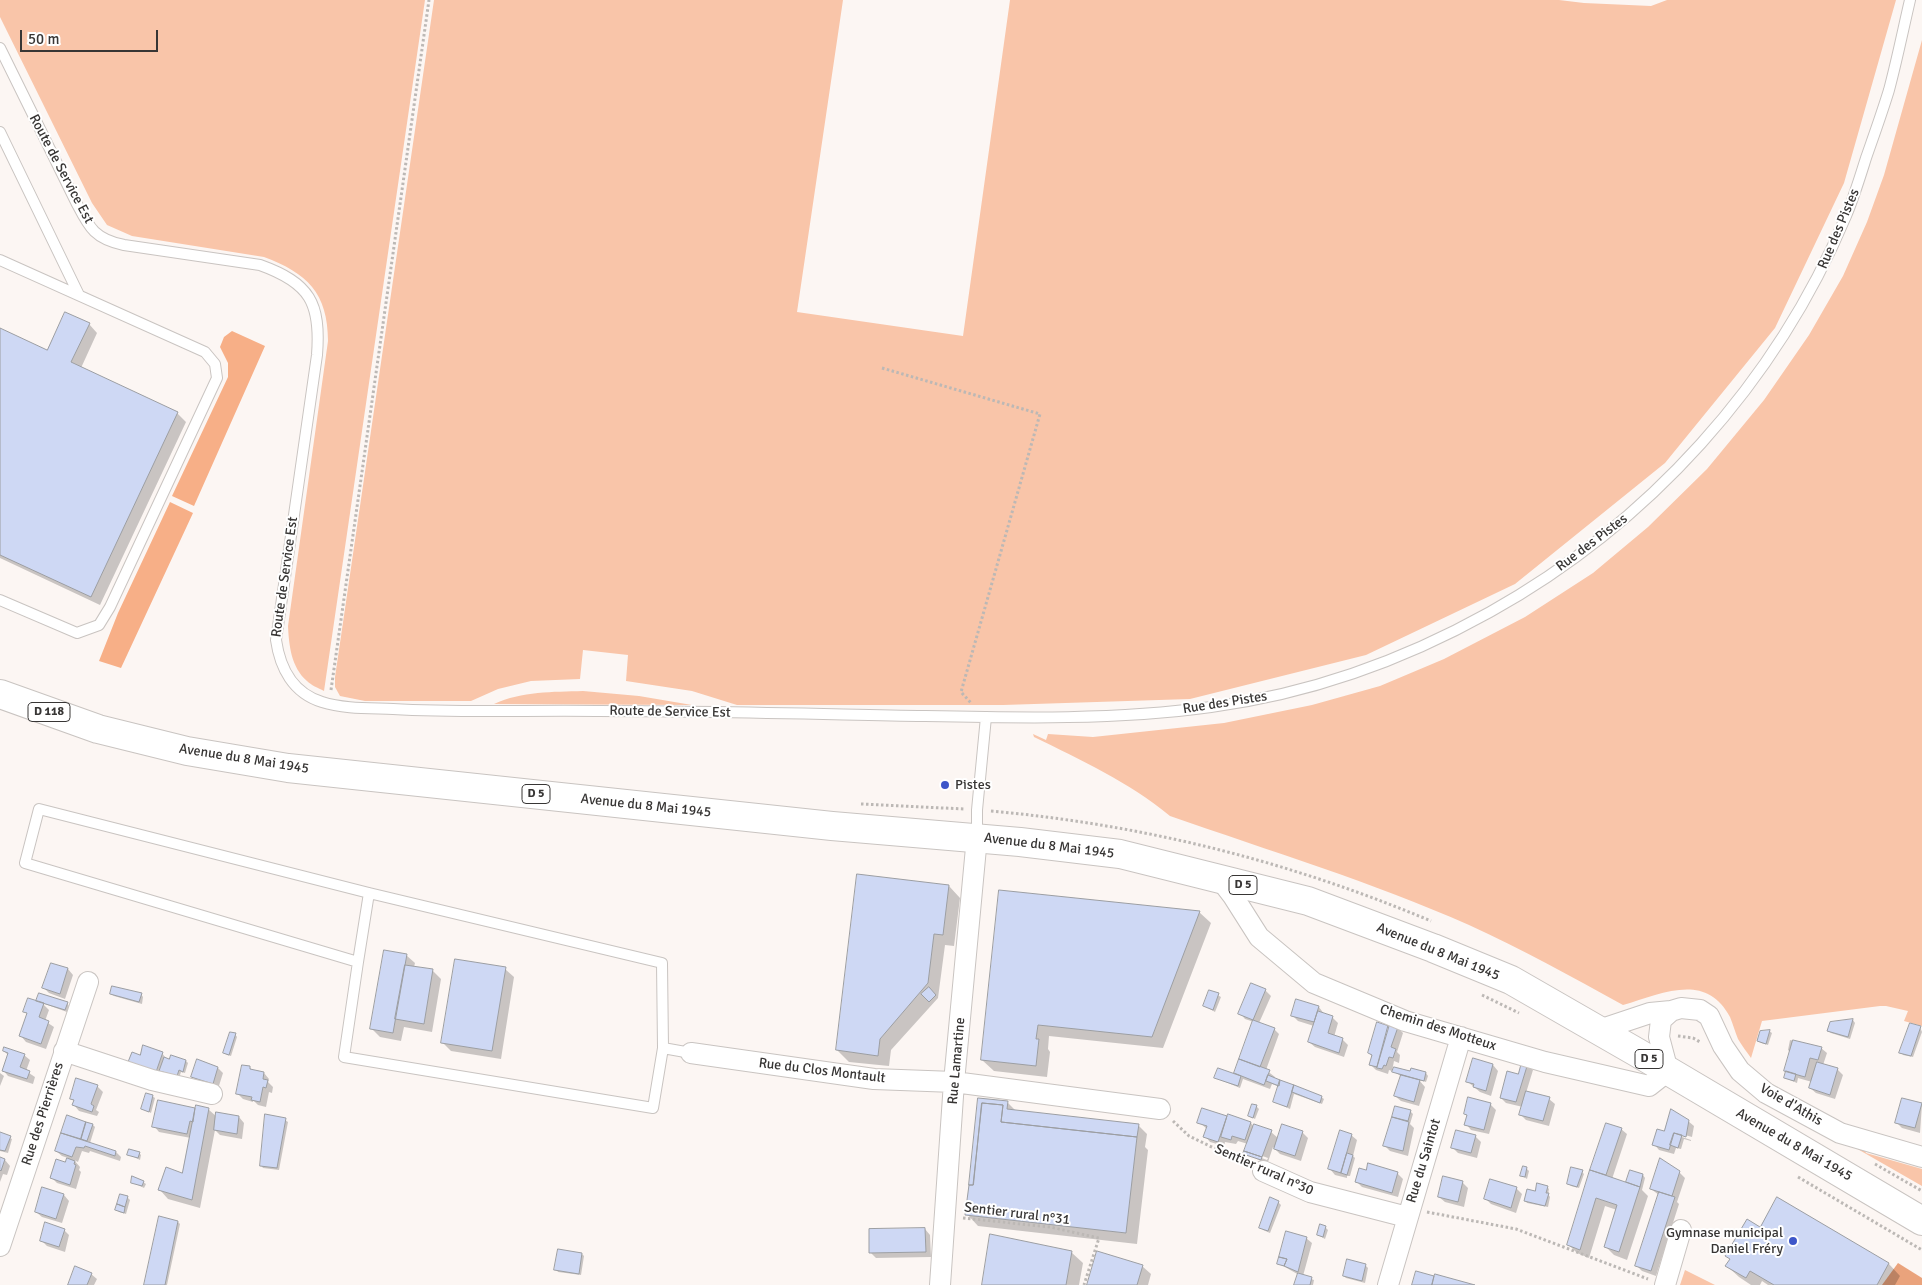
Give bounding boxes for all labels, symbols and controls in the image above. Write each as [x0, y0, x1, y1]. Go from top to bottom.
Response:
scale bar [22, 20, 160, 52]
text: 50 m [28, 30, 59, 48]
street label: Route de Service Est [25, 111, 97, 227]
street label: Rue des Pistes [1815, 186, 1863, 272]
street label: Rue des Pistes [1553, 511, 1631, 575]
street label: Route de Service Est [268, 516, 302, 638]
street label: Rue des Pistes [1182, 688, 1268, 718]
road number: D 118 [28, 702, 70, 722]
street label: Route de Service Est [609, 703, 731, 721]
street label: Avenue du 8 Mai 1945 [178, 740, 310, 778]
place label: Pistes [955, 777, 991, 793]
marker: Pistes [939, 779, 951, 791]
road number: D 5 [522, 784, 550, 804]
street label: Avenue du 8 Mai 1945 [580, 791, 712, 821]
street label: Avenue du 8 Mai 1945 [983, 830, 1115, 862]
road number: D 5 [1229, 876, 1257, 894]
street label: Avenue du 8 Mai 1945 [1374, 920, 1502, 984]
street label: Chemin des Motteux [1378, 1001, 1498, 1055]
street label: Rue Lamartine [945, 1017, 969, 1105]
road number: D 5 [1635, 1050, 1663, 1068]
street label: Rue du Clos Montault [758, 1055, 886, 1087]
street label: Rue des Pierrières [18, 1060, 68, 1168]
street label: Voie d'Athis [1757, 1080, 1825, 1130]
street label: Avenue du 8 Mai 1945 [1733, 1105, 1855, 1185]
street label: Rue du Saintot [1403, 1117, 1445, 1205]
street label: Sentier rural n°30 [1212, 1141, 1316, 1199]
street label: Sentier rural n°31 [963, 1199, 1071, 1229]
place label: Gymnase municipal Daniel Fréry [1666, 1225, 1783, 1258]
marker: Gymnase municipal Daniel Fréry [1787, 1235, 1799, 1247]

